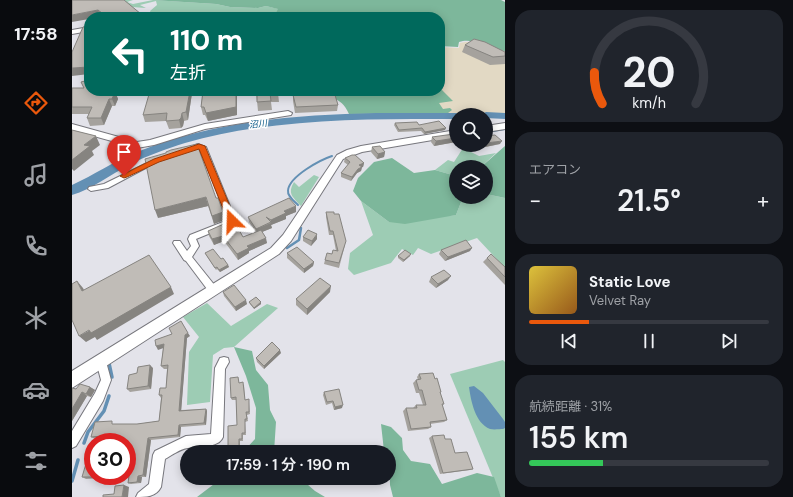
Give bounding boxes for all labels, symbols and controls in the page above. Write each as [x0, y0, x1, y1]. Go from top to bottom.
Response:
text: 17:58 [14, 22, 58, 46]
text: 110 m [170, 22, 243, 59]
icon: left [104, 28, 156, 80]
text: 20 [622, 46, 676, 100]
text: 左折 [170, 61, 206, 85]
icon: directions [22, 89, 50, 117]
text: km/h [632, 93, 666, 111]
map controls [449, 108, 493, 204]
button: search [449, 108, 493, 152]
water label: 沼川 [248, 117, 269, 131]
pin [107, 135, 141, 176]
icon: arrive [113, 141, 135, 163]
button: layers [449, 160, 493, 204]
icon: music [22, 161, 50, 189]
text: エアコン [529, 161, 581, 178]
text: 21.5° [617, 181, 681, 220]
text: − [529, 186, 541, 215]
text: + [757, 186, 769, 215]
position arrow [211, 200, 253, 242]
icon: phone [22, 232, 50, 260]
text: Static Love [589, 272, 670, 292]
text: Velvet Ray [589, 292, 651, 309]
icon: climate [22, 304, 50, 332]
icon: previous [558, 330, 580, 352]
icon: pause [638, 330, 660, 352]
icon: next [718, 330, 740, 352]
icon: car [22, 376, 50, 404]
text: 航続距離 · 31% [529, 398, 612, 415]
text: 155 km [529, 418, 628, 457]
speed limit sign: 30 [84, 433, 136, 485]
icon: filters [22, 447, 50, 475]
text: 17:59 · 1 分 · 190 m [226, 455, 350, 475]

